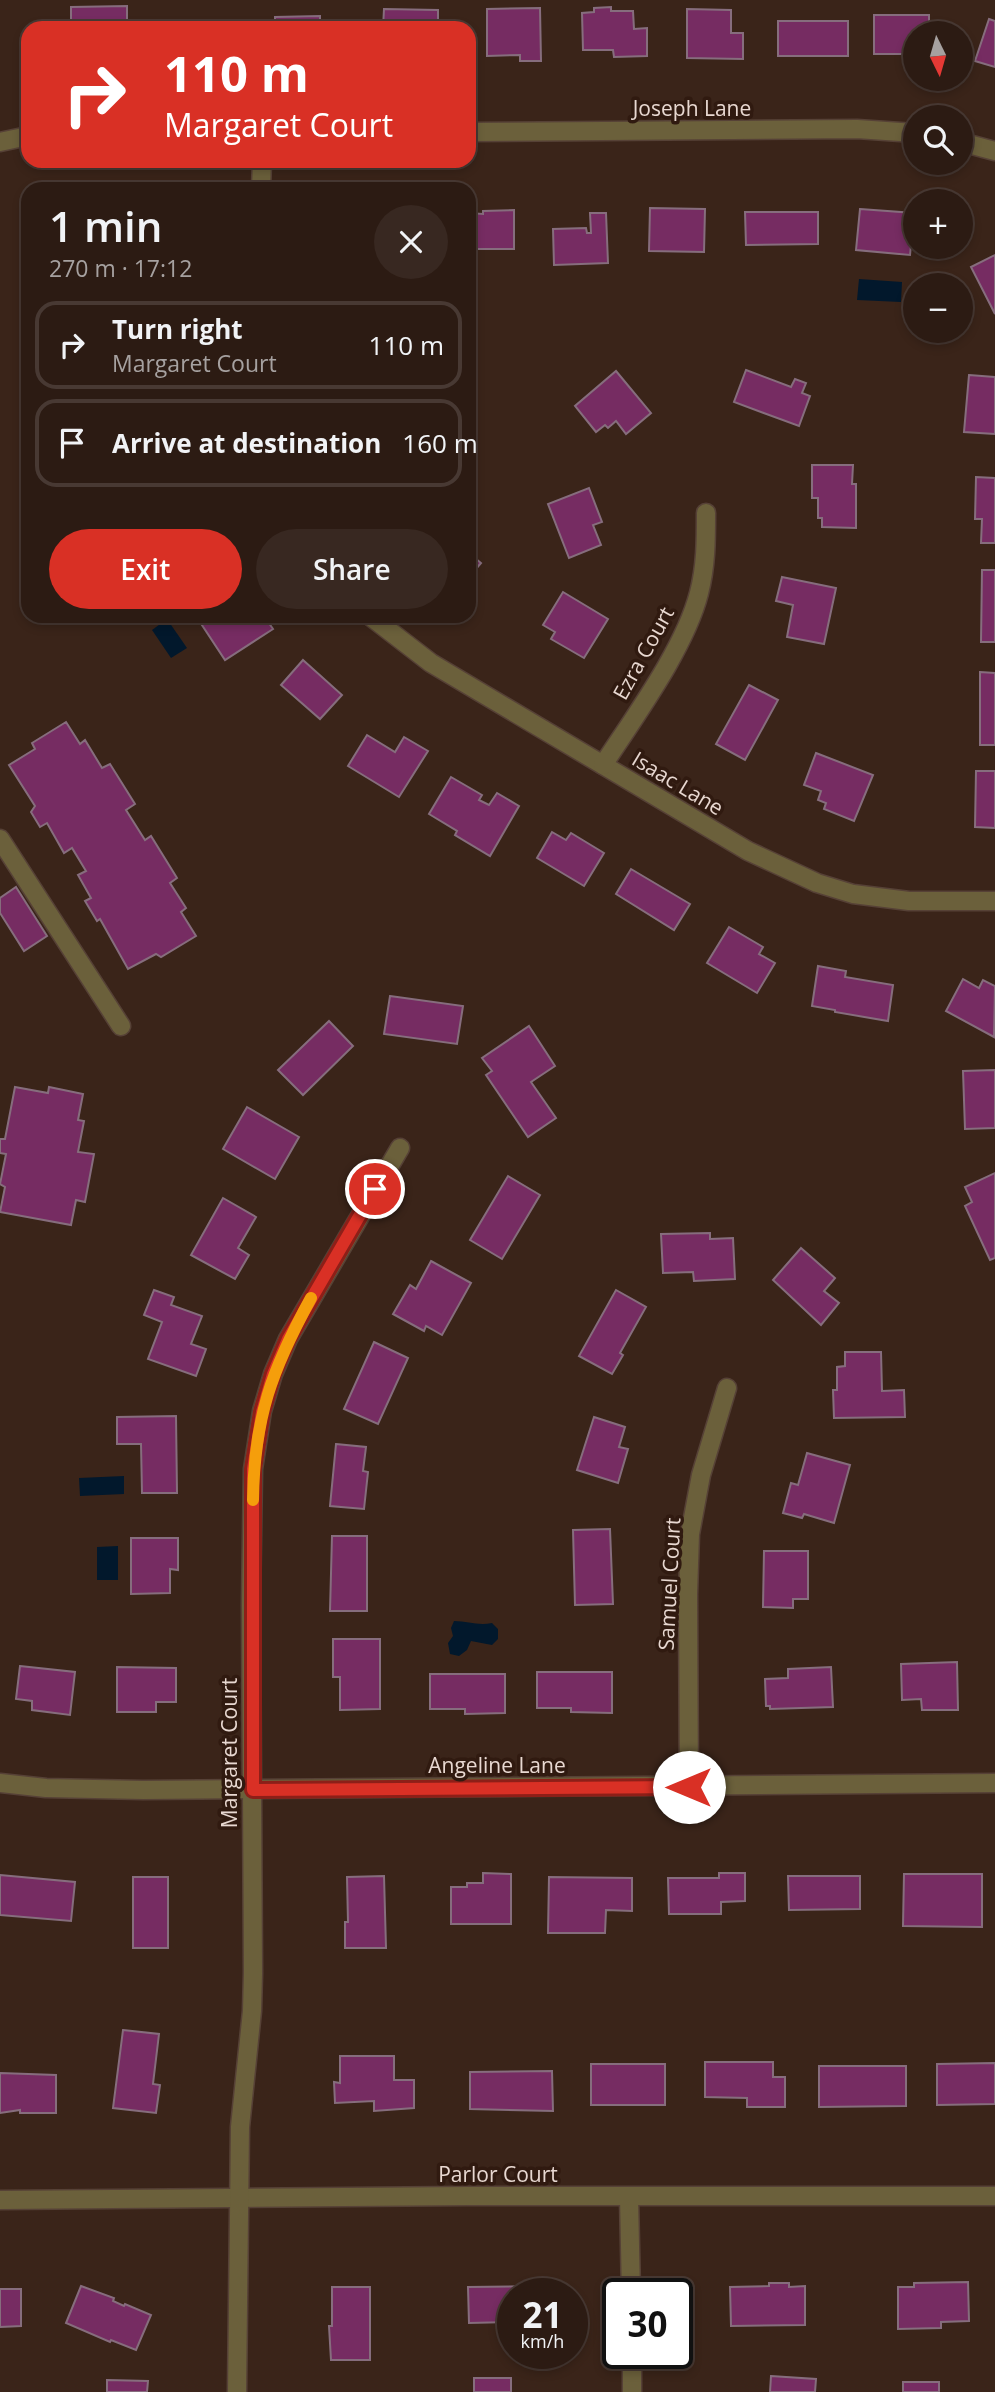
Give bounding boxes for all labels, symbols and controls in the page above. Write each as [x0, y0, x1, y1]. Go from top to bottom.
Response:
north arrow [903, 21, 973, 91]
map controls [903, 21, 973, 343]
text: 110 m [164, 40, 309, 106]
icon: right [49, 49, 140, 140]
street label: Joseph Lane [631, 94, 751, 122]
text: Margaret Court [164, 103, 393, 146]
button: search [903, 105, 973, 175]
button: + [903, 189, 973, 259]
text: 1 min [49, 197, 162, 254]
button: close [374, 205, 448, 279]
text: 270 m · 17:12 [49, 252, 192, 284]
button: − [903, 273, 973, 343]
text: Turn right [112, 311, 243, 347]
icon: right [53, 326, 91, 364]
text: 110 m [369, 327, 444, 363]
text: Margaret Court [112, 347, 277, 379]
icon: arrive [53, 424, 91, 462]
text: Arrive at destination [112, 425, 381, 461]
text: 160 m [402, 425, 478, 461]
button: Exit [49, 529, 242, 609]
button: Share [256, 529, 448, 609]
street label: Ezra Court [606, 602, 680, 704]
street label: Isaac Lane [627, 745, 729, 821]
pin [345, 1159, 405, 1219]
icon: arrive [356, 1170, 394, 1208]
street label: Samuel Court [652, 1517, 686, 1651]
street label: Margaret Court [215, 1678, 243, 1828]
position arrow [652, 1750, 726, 1824]
street label: Angeline Lane [428, 1751, 566, 1779]
street label: Parlor Court [438, 2160, 558, 2188]
speed limit sign: 30 [602, 2278, 693, 2369]
text: 21 [522, 2291, 563, 2338]
text: km/h [521, 2329, 564, 2353]

